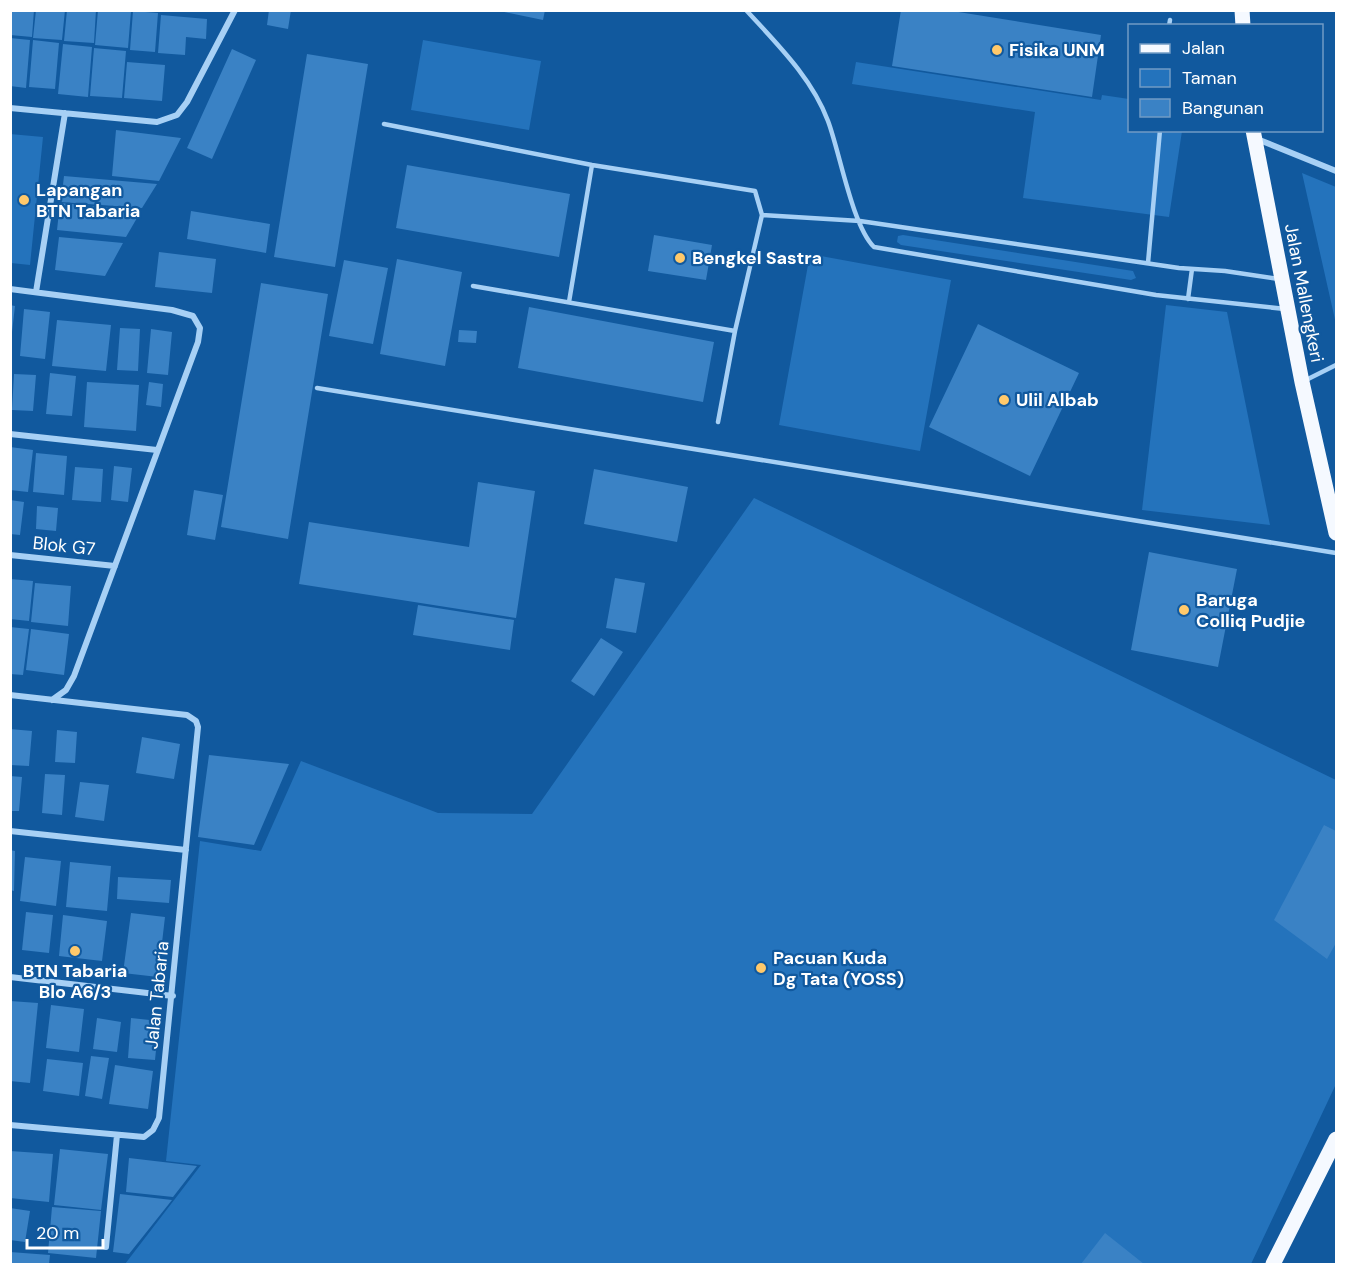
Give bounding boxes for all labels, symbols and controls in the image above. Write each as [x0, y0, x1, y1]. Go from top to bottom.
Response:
legend [1128, 24, 1323, 132]
text: Jalan [1182, 36, 1225, 60]
place label: Fisika UNM [1009, 38, 1105, 62]
marker: Fisika UNM [990, 43, 1004, 57]
text: Taman [1182, 66, 1237, 90]
text: Bangunan [1182, 96, 1264, 120]
place label: Lapangan BTN Tabaria [36, 178, 140, 223]
marker: Lapangan BTN Tabaria [17, 193, 31, 207]
street label: Jalan Mallengkeri [1279, 222, 1329, 364]
place label: Bengkel Sastra [692, 246, 822, 270]
marker: Bengkel Sastra [673, 251, 687, 265]
place label: Ulil Albab [1016, 388, 1099, 412]
marker: Ulil Albab [997, 393, 1011, 407]
street label: Blok G7 [32, 531, 96, 561]
place label: Baruga Colliq Pudjie [1196, 588, 1306, 633]
marker: Baruga Colliq Pudjie [1177, 603, 1191, 617]
street label: Jalan Tabaria [139, 940, 175, 1050]
marker: BTN Tabaria Blo A6/3 [68, 944, 82, 958]
place label: Pacuan Kuda Dg Tata (YOSS) [773, 946, 904, 991]
place label: BTN Tabaria Blo A6/3 [23, 959, 127, 1004]
marker: Pacuan Kuda Dg Tata (YOSS) [754, 961, 768, 975]
scale bar [27, 1212, 104, 1250]
text: 20 m [36, 1221, 79, 1245]

